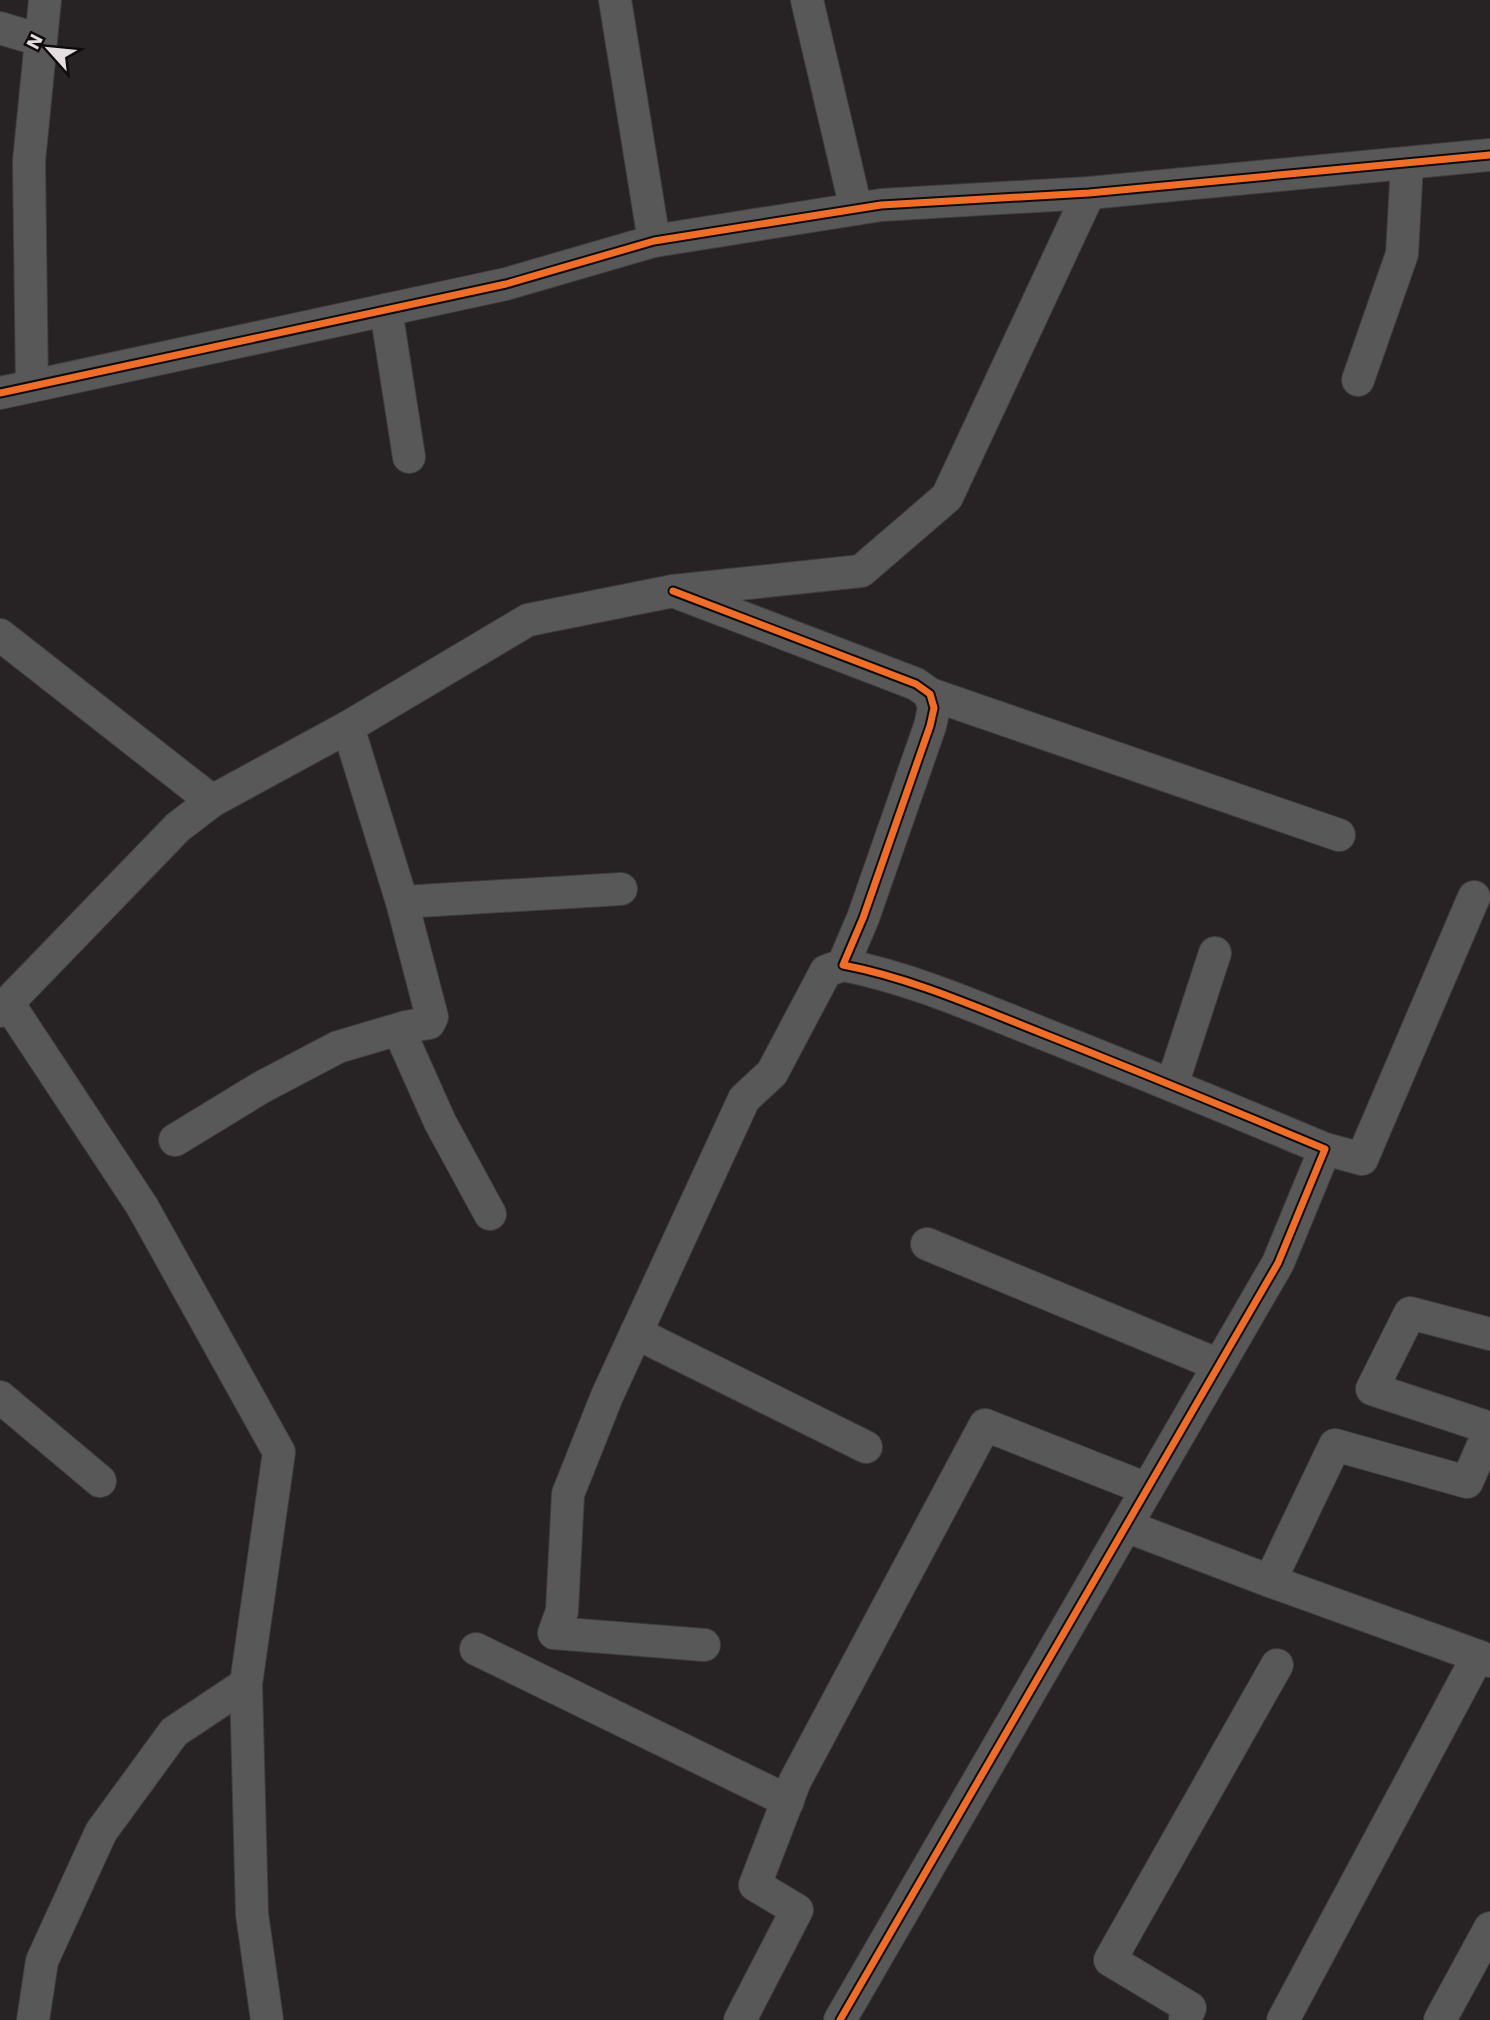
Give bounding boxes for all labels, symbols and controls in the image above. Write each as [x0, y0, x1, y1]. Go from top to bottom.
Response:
north arrow [14, 14, 84, 84]
text: N [21, 30, 48, 53]

